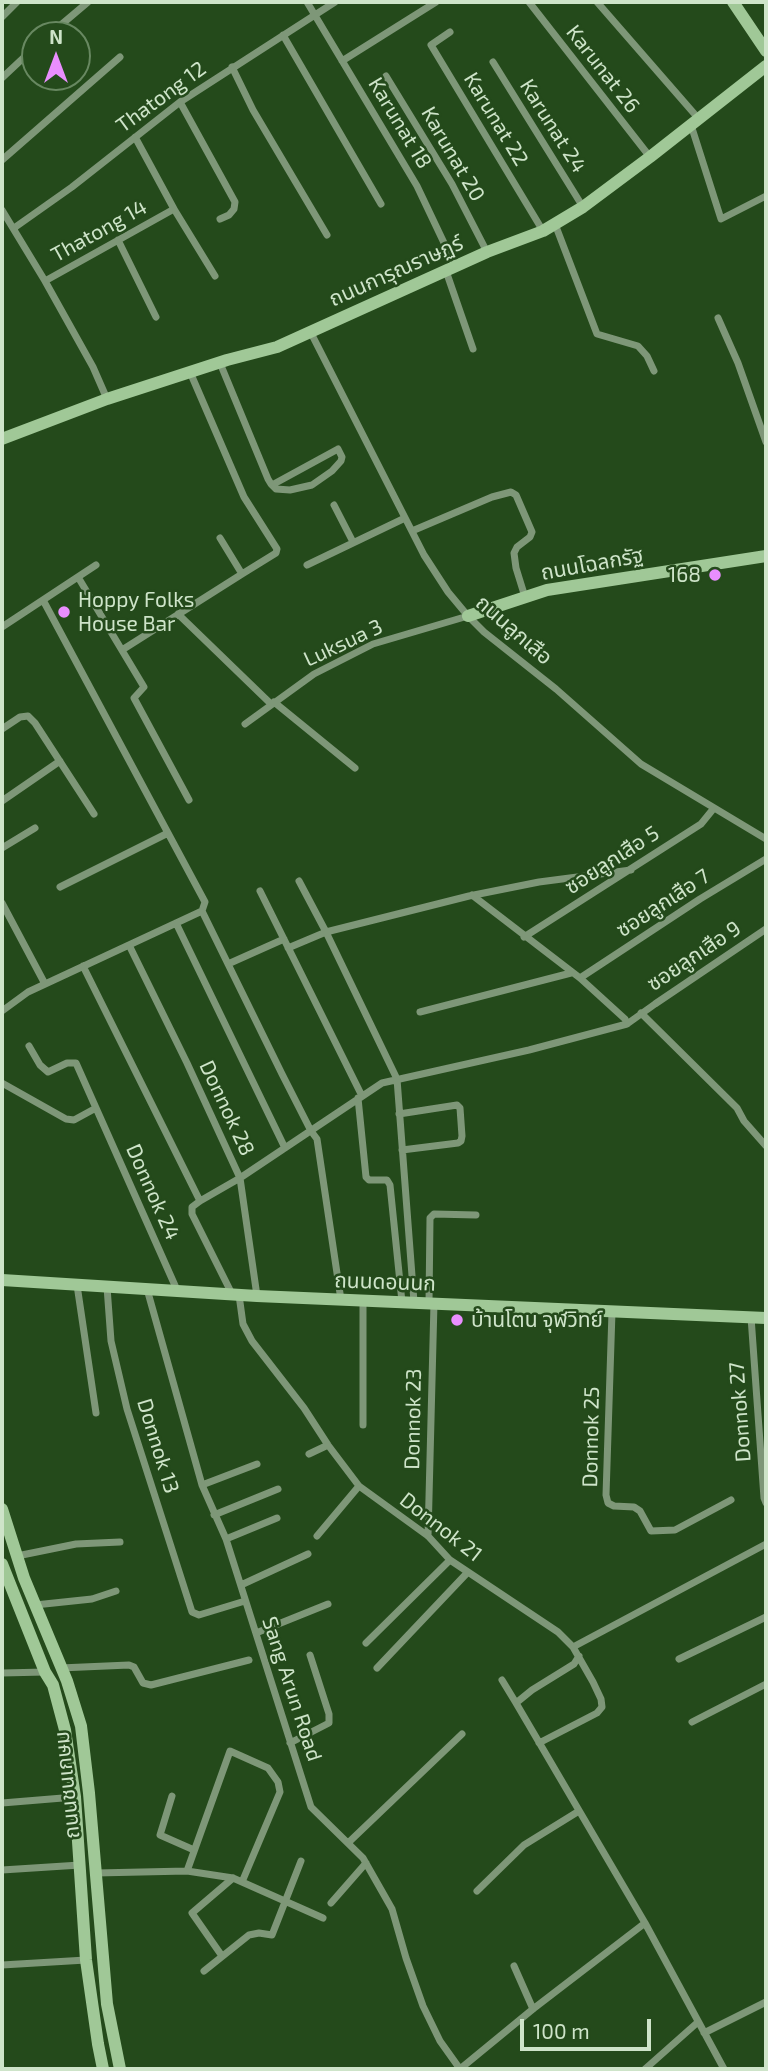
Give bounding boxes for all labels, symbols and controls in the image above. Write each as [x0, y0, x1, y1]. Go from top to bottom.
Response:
street label: Karunat 26 [561, 20, 645, 118]
north arrow [21, 21, 91, 91]
text: N [49, 25, 63, 48]
street label: Thatong 12 [111, 56, 211, 138]
street label: Karunat 22 [458, 68, 534, 170]
street label: Karunat 18 [363, 73, 437, 173]
street label: Karunat 24 [514, 75, 592, 177]
street label: Karunat 20 [416, 102, 490, 206]
street label: Thatong 14 [47, 194, 151, 268]
street label: ถนนการุณราษฏร์ [325, 230, 467, 312]
street label: ถนนโฉลกรัฐ [539, 543, 645, 585]
place label: 168 [668, 562, 701, 588]
marker: 168 [707, 567, 723, 583]
place label: Hoppy Folks House Bar [78, 587, 195, 637]
street label: ถนนลูกเสือ [471, 590, 557, 670]
marker: Hoppy Folks House Bar [56, 604, 72, 620]
street label: Luksua 3 [300, 614, 386, 672]
street label: ซอยลูกเสือ 5 [560, 820, 664, 900]
street label: ซอยลูกเสือ 7 [612, 863, 714, 943]
street label: ซอยลูกเสือ 9 [642, 915, 746, 997]
street label: Donnok 28 [194, 1056, 260, 1160]
street label: Donnok 24 [121, 1140, 185, 1244]
street label: ถนนดอนนก [334, 1268, 436, 1296]
place label: บ้านโตน จุฬวิทย์ [471, 1307, 603, 1333]
marker: บ้านโตน จุฬวิทย์ [449, 1312, 465, 1328]
street label: Donnok 27 [724, 1361, 756, 1463]
street label: Donnok 23 [400, 1368, 426, 1470]
street label: Donnok 25 [578, 1386, 604, 1488]
street label: Donnok 13 [132, 1396, 184, 1496]
street label: Donnok 21 [395, 1487, 487, 1567]
street label: Sang Arun Road [257, 1613, 327, 1765]
street label: ถนนชนเกษม [49, 1730, 85, 1840]
scale bar [523, 2004, 654, 2048]
text: 100 m [533, 2018, 590, 2043]

